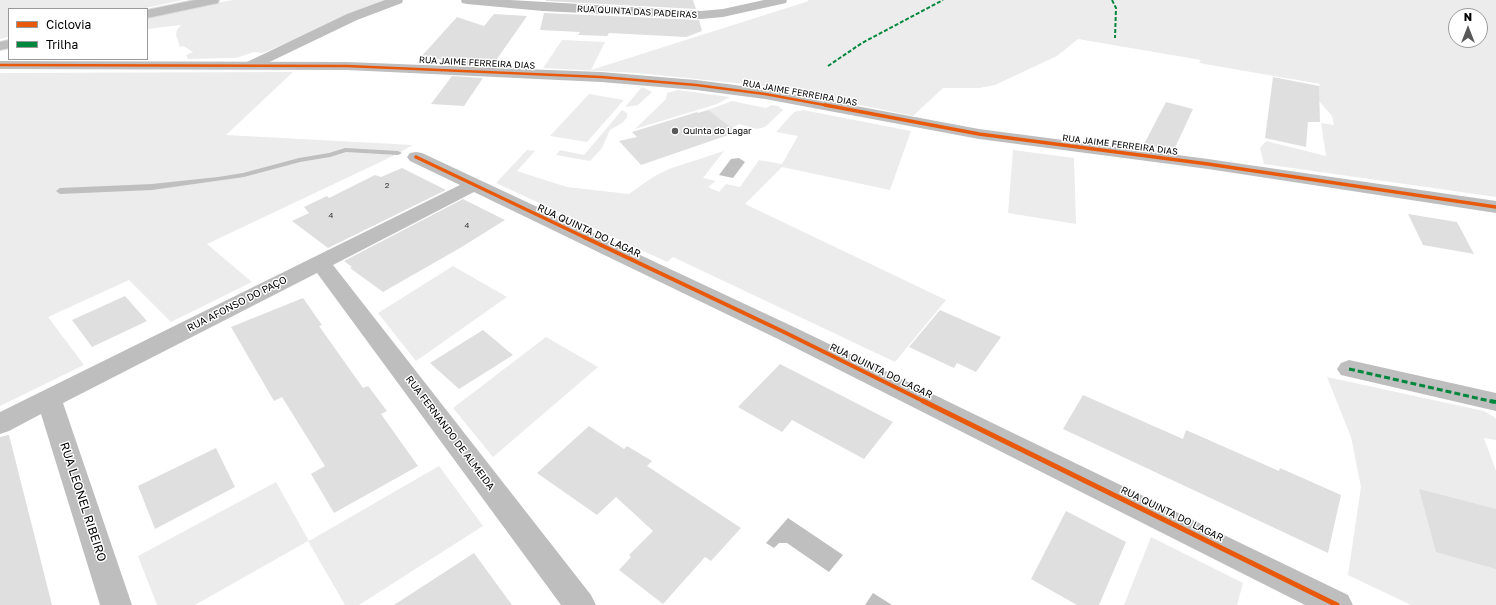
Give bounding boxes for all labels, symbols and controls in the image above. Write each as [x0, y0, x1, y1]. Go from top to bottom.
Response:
street label: RUA QUINTA DAS PADEIRAS [577, 3, 697, 21]
legend [8, 8, 148, 60]
north arrow [1448, 8, 1488, 48]
text: N [1464, 10, 1472, 23]
text: Ciclovia [46, 17, 91, 32]
text: Trilha [46, 37, 78, 52]
street label: RUA JAIME FERREIRA DIAS [419, 55, 535, 71]
street label: RUA JAIME FERREIRA DIAS [742, 78, 858, 108]
marker: Quinta do Lagar [670, 126, 680, 136]
place label: Quinta do Lagar [683, 126, 752, 136]
street label: RUA JAIME FERREIRA DIAS [1062, 133, 1178, 157]
house number: 2 [385, 180, 389, 190]
street label: RUA QUINTA DO LAGAR [535, 202, 643, 260]
house number: 4 [329, 210, 333, 220]
house number: 4 [465, 220, 469, 230]
street label: RUA AFONSO DO PAÇO [185, 274, 289, 334]
street label: RUA QUINTA DO LAGAR [828, 341, 934, 401]
street label: RUA FERNANDO DE ALMEIDA [403, 374, 497, 492]
street label: RUA LEONEL RIBEIRO [57, 440, 109, 564]
street label: RUA QUINTA DO LAGAR [1119, 484, 1225, 544]

